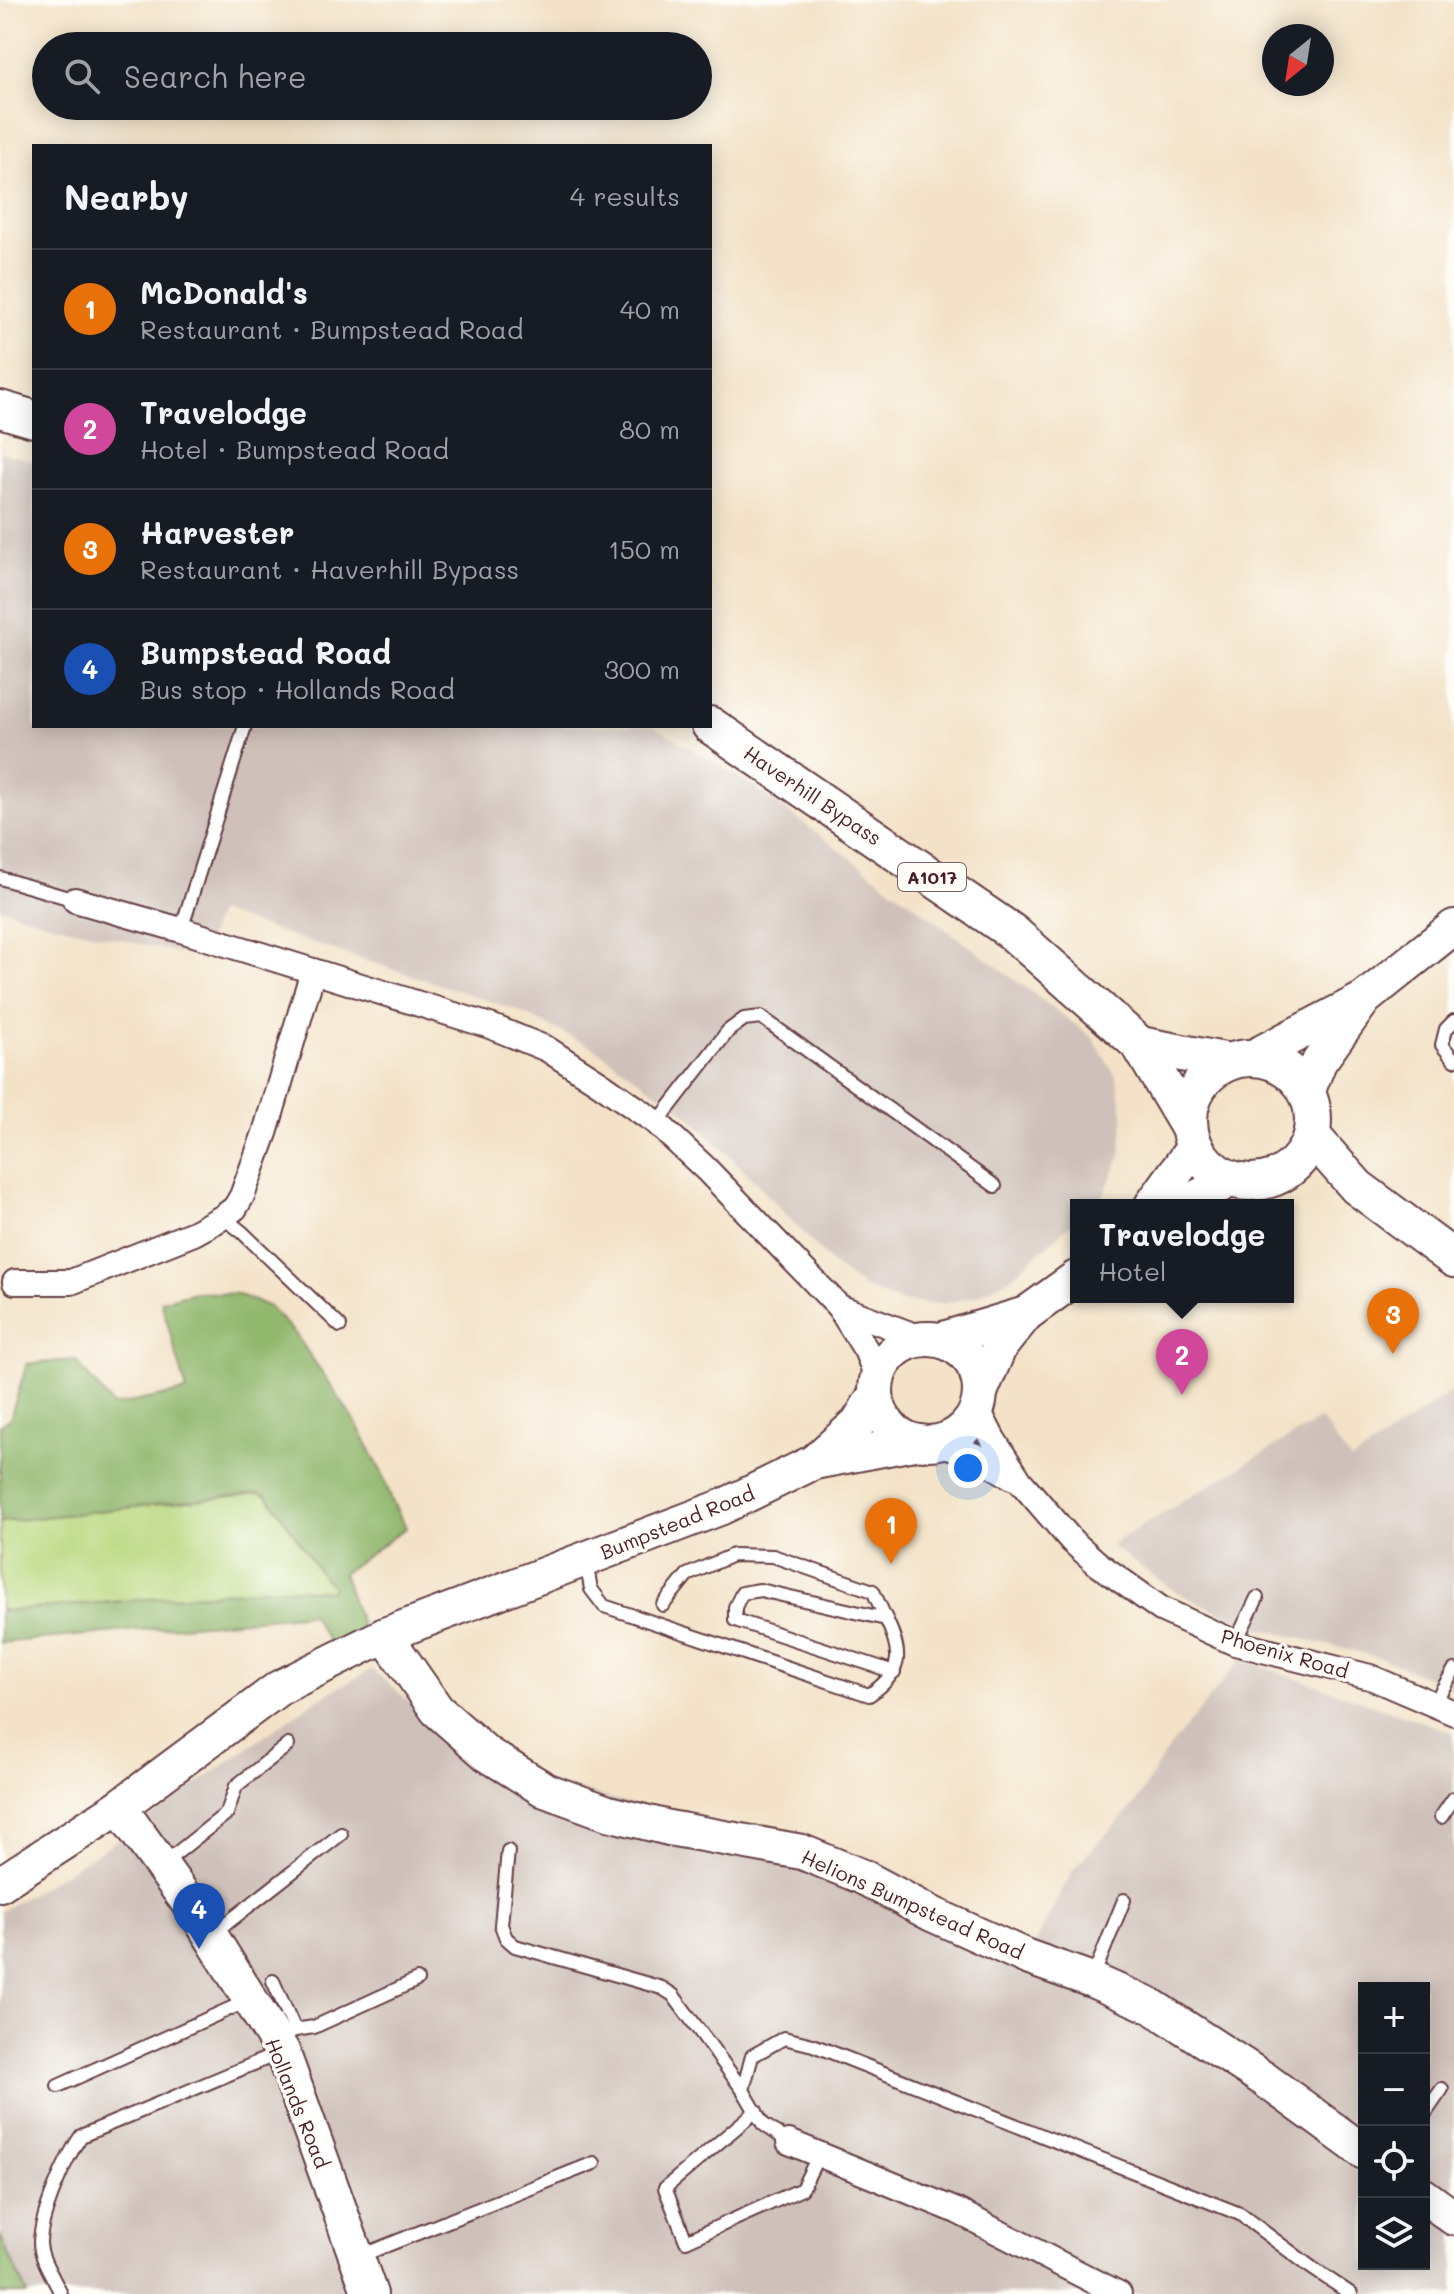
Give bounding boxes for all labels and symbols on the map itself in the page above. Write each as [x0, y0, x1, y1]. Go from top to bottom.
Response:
north arrow [1262, 24, 1334, 96]
street label: Haverhill Bypass [739, 739, 887, 851]
road number: A1017 [898, 863, 966, 891]
pin: 3 [1367, 1288, 1419, 1354]
pin: 2 [1156, 1329, 1208, 1395]
your location [948, 1448, 988, 1488]
street label: Bumpstead Road [596, 1479, 758, 1565]
pin: 1 [865, 1498, 917, 1564]
street label: Phoenix Road [1218, 1622, 1352, 1684]
street label: Helions Bumpstead Road [798, 1843, 1028, 1965]
pin: 4 [173, 1883, 225, 1949]
street label: Hollands Road [260, 2034, 336, 2172]

